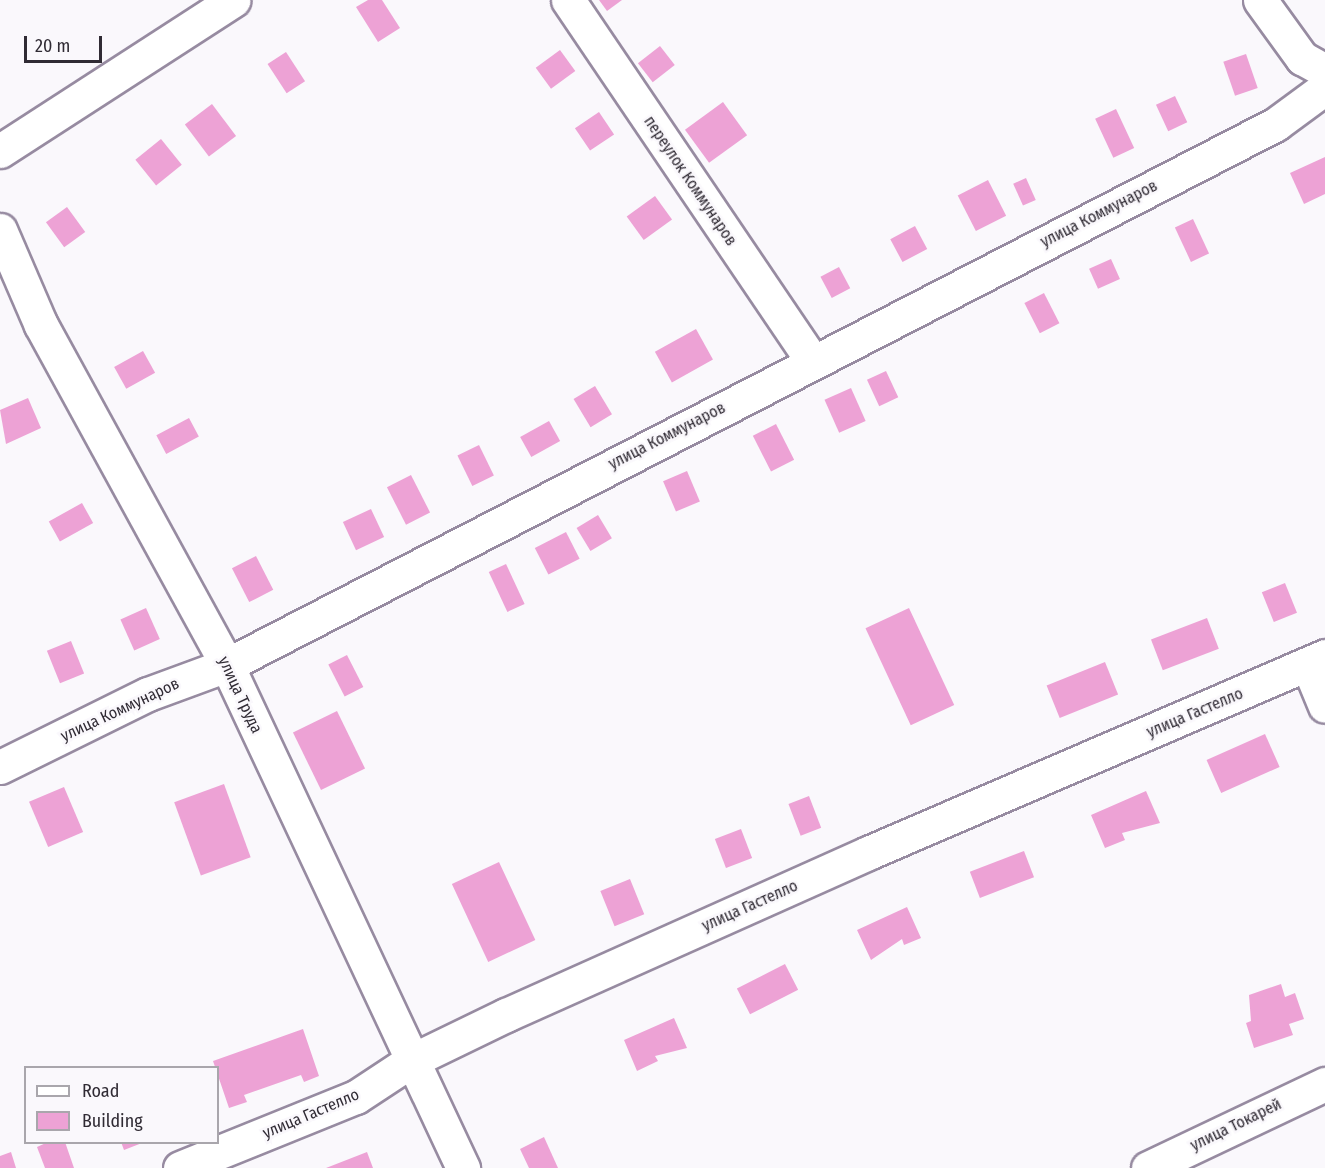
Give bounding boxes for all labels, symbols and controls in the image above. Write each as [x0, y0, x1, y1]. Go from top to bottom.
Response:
scale bar [27, 24, 105, 62]
text: 20 m [35, 35, 70, 57]
street label: переулок Коммунаров [639, 113, 741, 249]
street label: улица Коммунаров [1037, 176, 1161, 252]
street label: улица Коммунаров [605, 398, 729, 474]
street label: улица Труда [214, 654, 266, 736]
street label: улица Коммунаров [58, 674, 182, 746]
street label: улица Гастелло [1144, 684, 1246, 742]
street label: улица Гастелло [699, 876, 801, 936]
legend [24, 1066, 219, 1144]
text: Road [82, 1080, 119, 1102]
street label: улица Гастелло [260, 1085, 362, 1143]
street label: улица Токарей [1187, 1095, 1285, 1155]
text: Building [82, 1110, 143, 1132]

